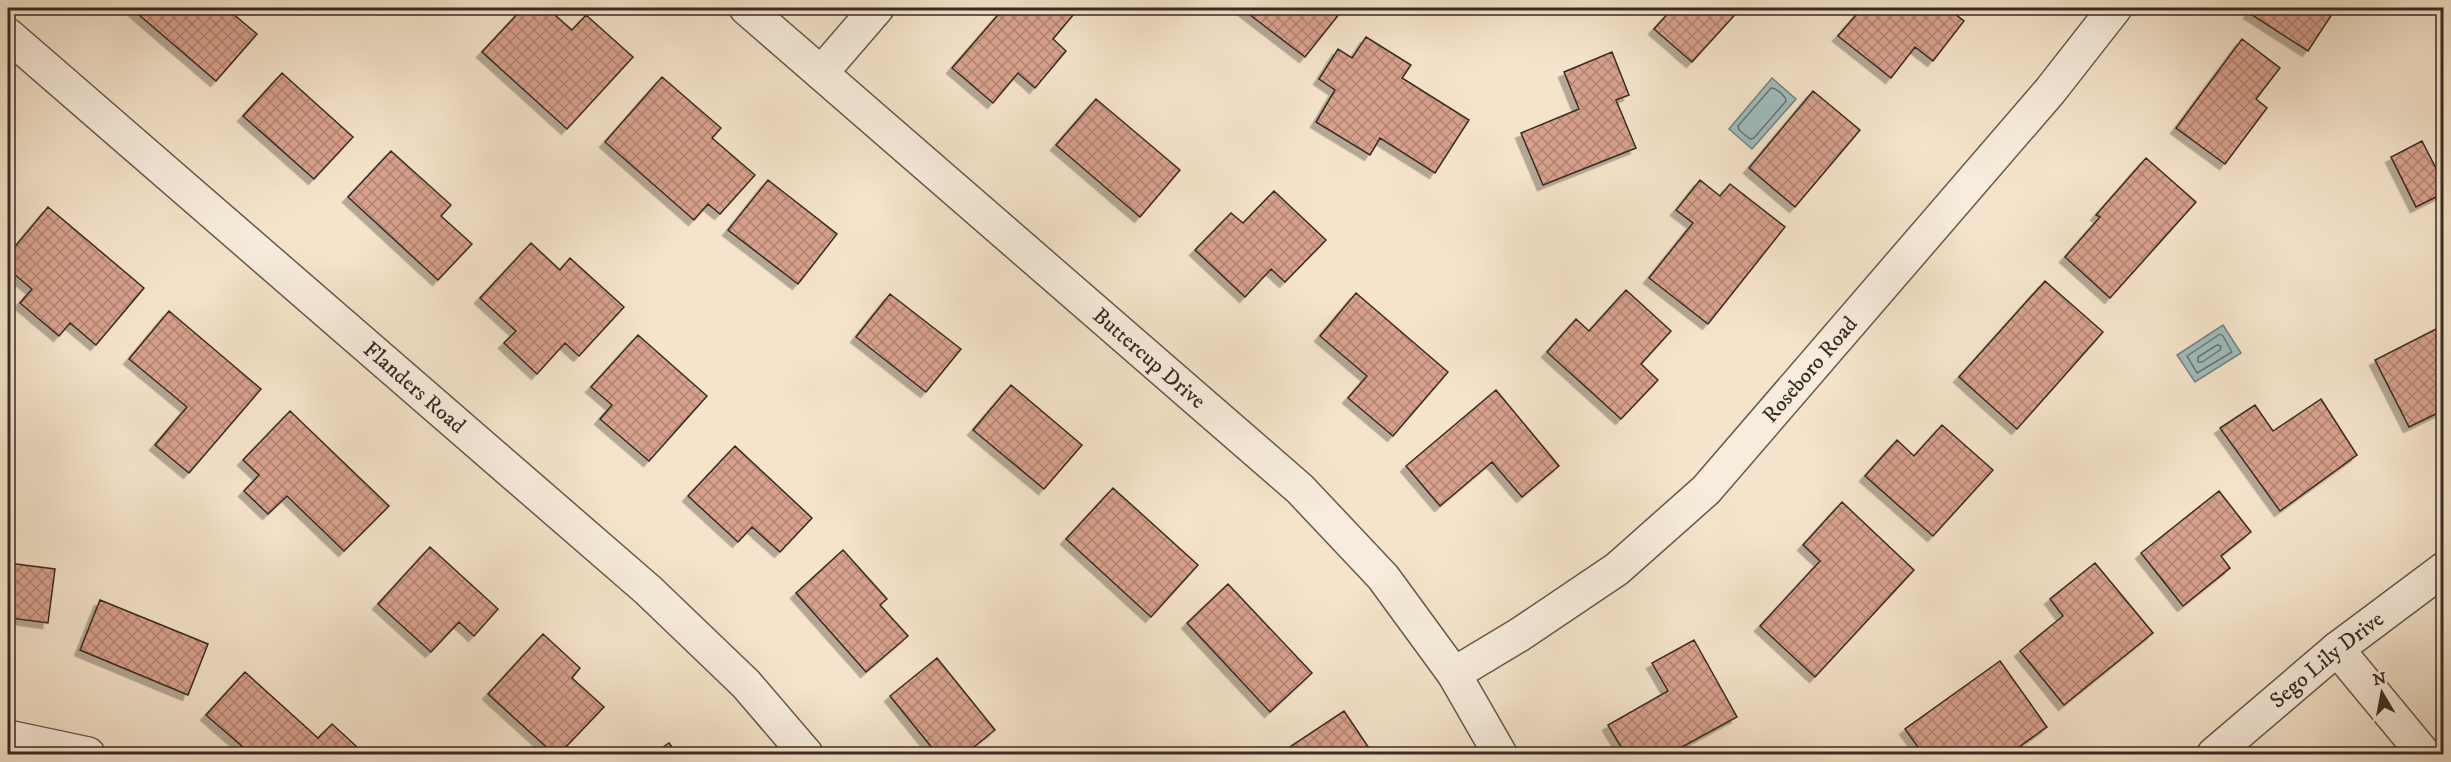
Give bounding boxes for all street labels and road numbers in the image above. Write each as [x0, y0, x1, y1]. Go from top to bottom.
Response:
street label: Buttercup Drive [1087, 302, 1211, 414]
street label: Roseboro Road [1757, 311, 1863, 428]
street label: Flanders Road [358, 336, 471, 439]
street label: Sego Lily Drive [2264, 605, 2389, 714]

